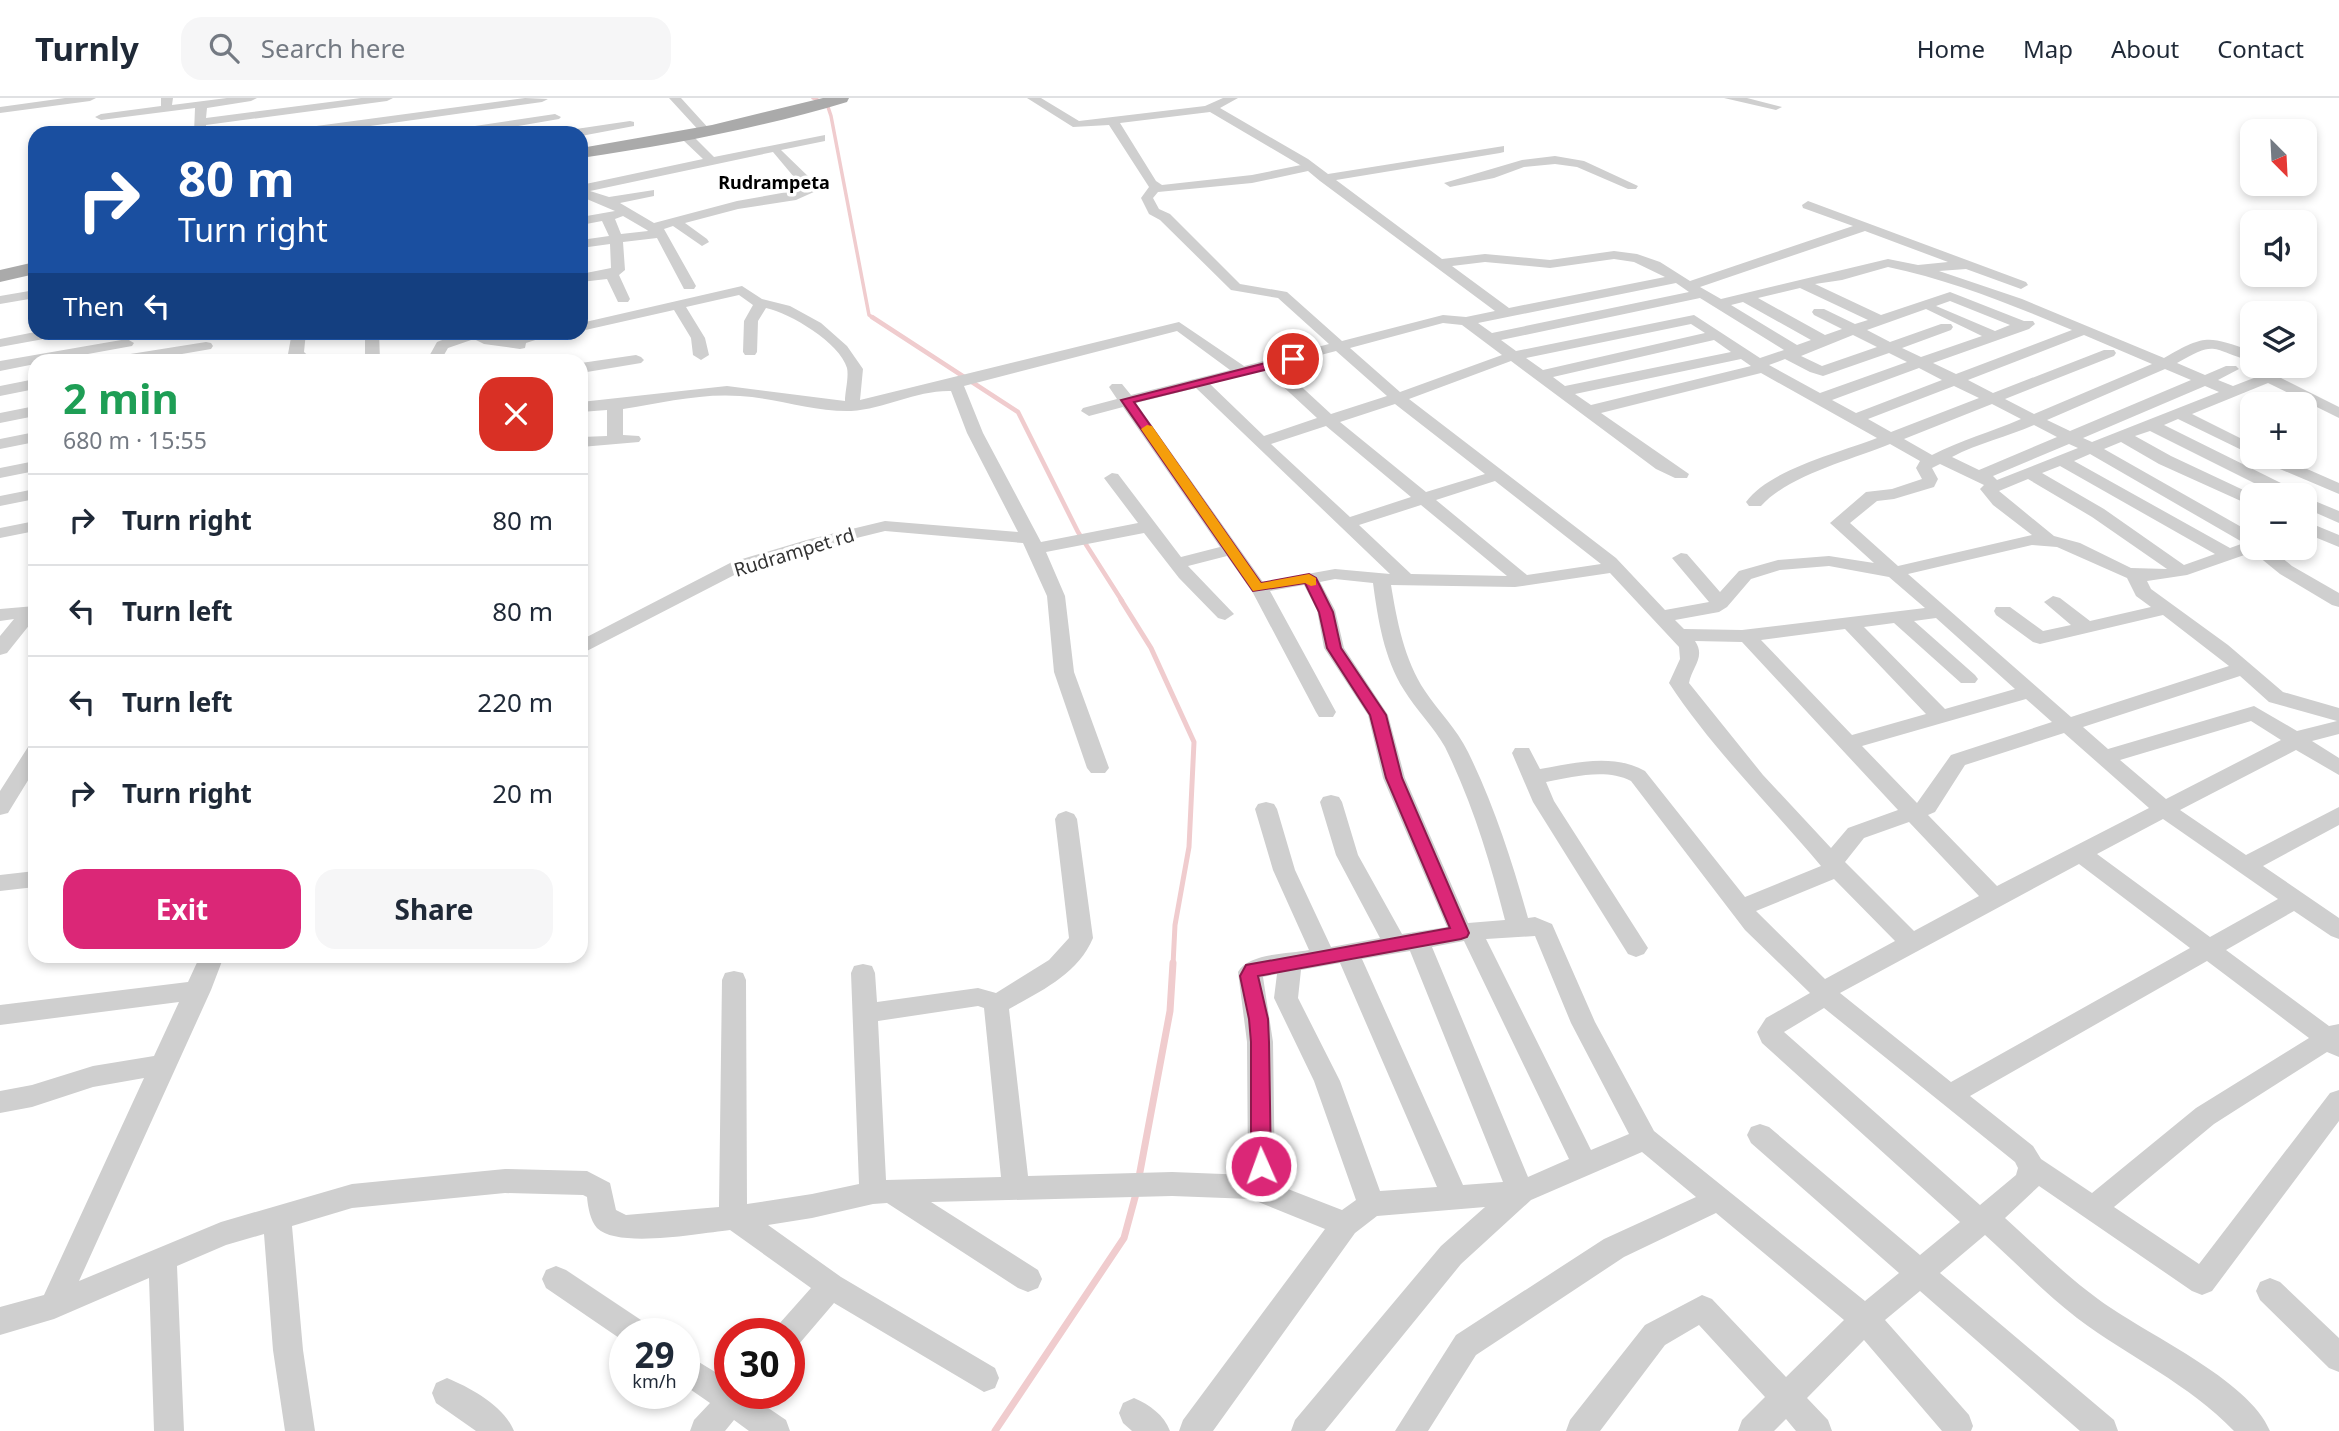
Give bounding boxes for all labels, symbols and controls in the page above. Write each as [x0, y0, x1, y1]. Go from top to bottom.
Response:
search box [181, 17, 671, 80]
text: Turnly [35, 26, 139, 71]
icon: search [205, 29, 243, 67]
text: Search here [261, 30, 405, 66]
text: Home [1917, 32, 1985, 65]
text: Map [2023, 32, 2073, 65]
text: About [2111, 32, 2179, 65]
text: Contact [2217, 32, 2304, 65]
north arrow [2240, 119, 2317, 196]
map controls [2240, 119, 2317, 560]
text: 80 m [178, 145, 295, 211]
icon: right [63, 154, 154, 245]
district label: Rudrampeta [718, 170, 830, 194]
text: Turn right [178, 208, 328, 251]
button: sound [2240, 210, 2317, 287]
icon: left [138, 287, 176, 325]
text: Then [63, 288, 124, 324]
button: layers [2240, 301, 2317, 378]
pin [1263, 329, 1323, 389]
icon: arrive [1274, 340, 1312, 378]
text: 2 min [63, 369, 179, 426]
button: close [479, 377, 553, 451]
button: + [2240, 392, 2317, 469]
text: 680 m · 15:55 [63, 424, 207, 456]
button: − [2240, 483, 2317, 560]
icon: right [63, 501, 101, 539]
text: Turn right [122, 502, 252, 538]
text: 80 m [492, 502, 553, 538]
street label: Rudrampet rd [731, 521, 857, 583]
icon: left [63, 592, 101, 630]
text: Turn left [122, 593, 233, 629]
text: 80 m [492, 593, 553, 629]
icon: left [63, 683, 101, 721]
text: Turn left [122, 684, 233, 720]
text: 220 m [477, 684, 553, 720]
icon: right [63, 774, 101, 812]
text: Turn right [122, 775, 252, 811]
text: 20 m [492, 775, 553, 811]
button: Exit [63, 869, 301, 949]
button: Share [315, 869, 553, 949]
position arrow [1224, 1129, 1298, 1203]
speed limit sign: 30 [714, 1318, 805, 1409]
text: 29 [634, 1331, 675, 1378]
text: km/h [632, 1369, 677, 1393]

